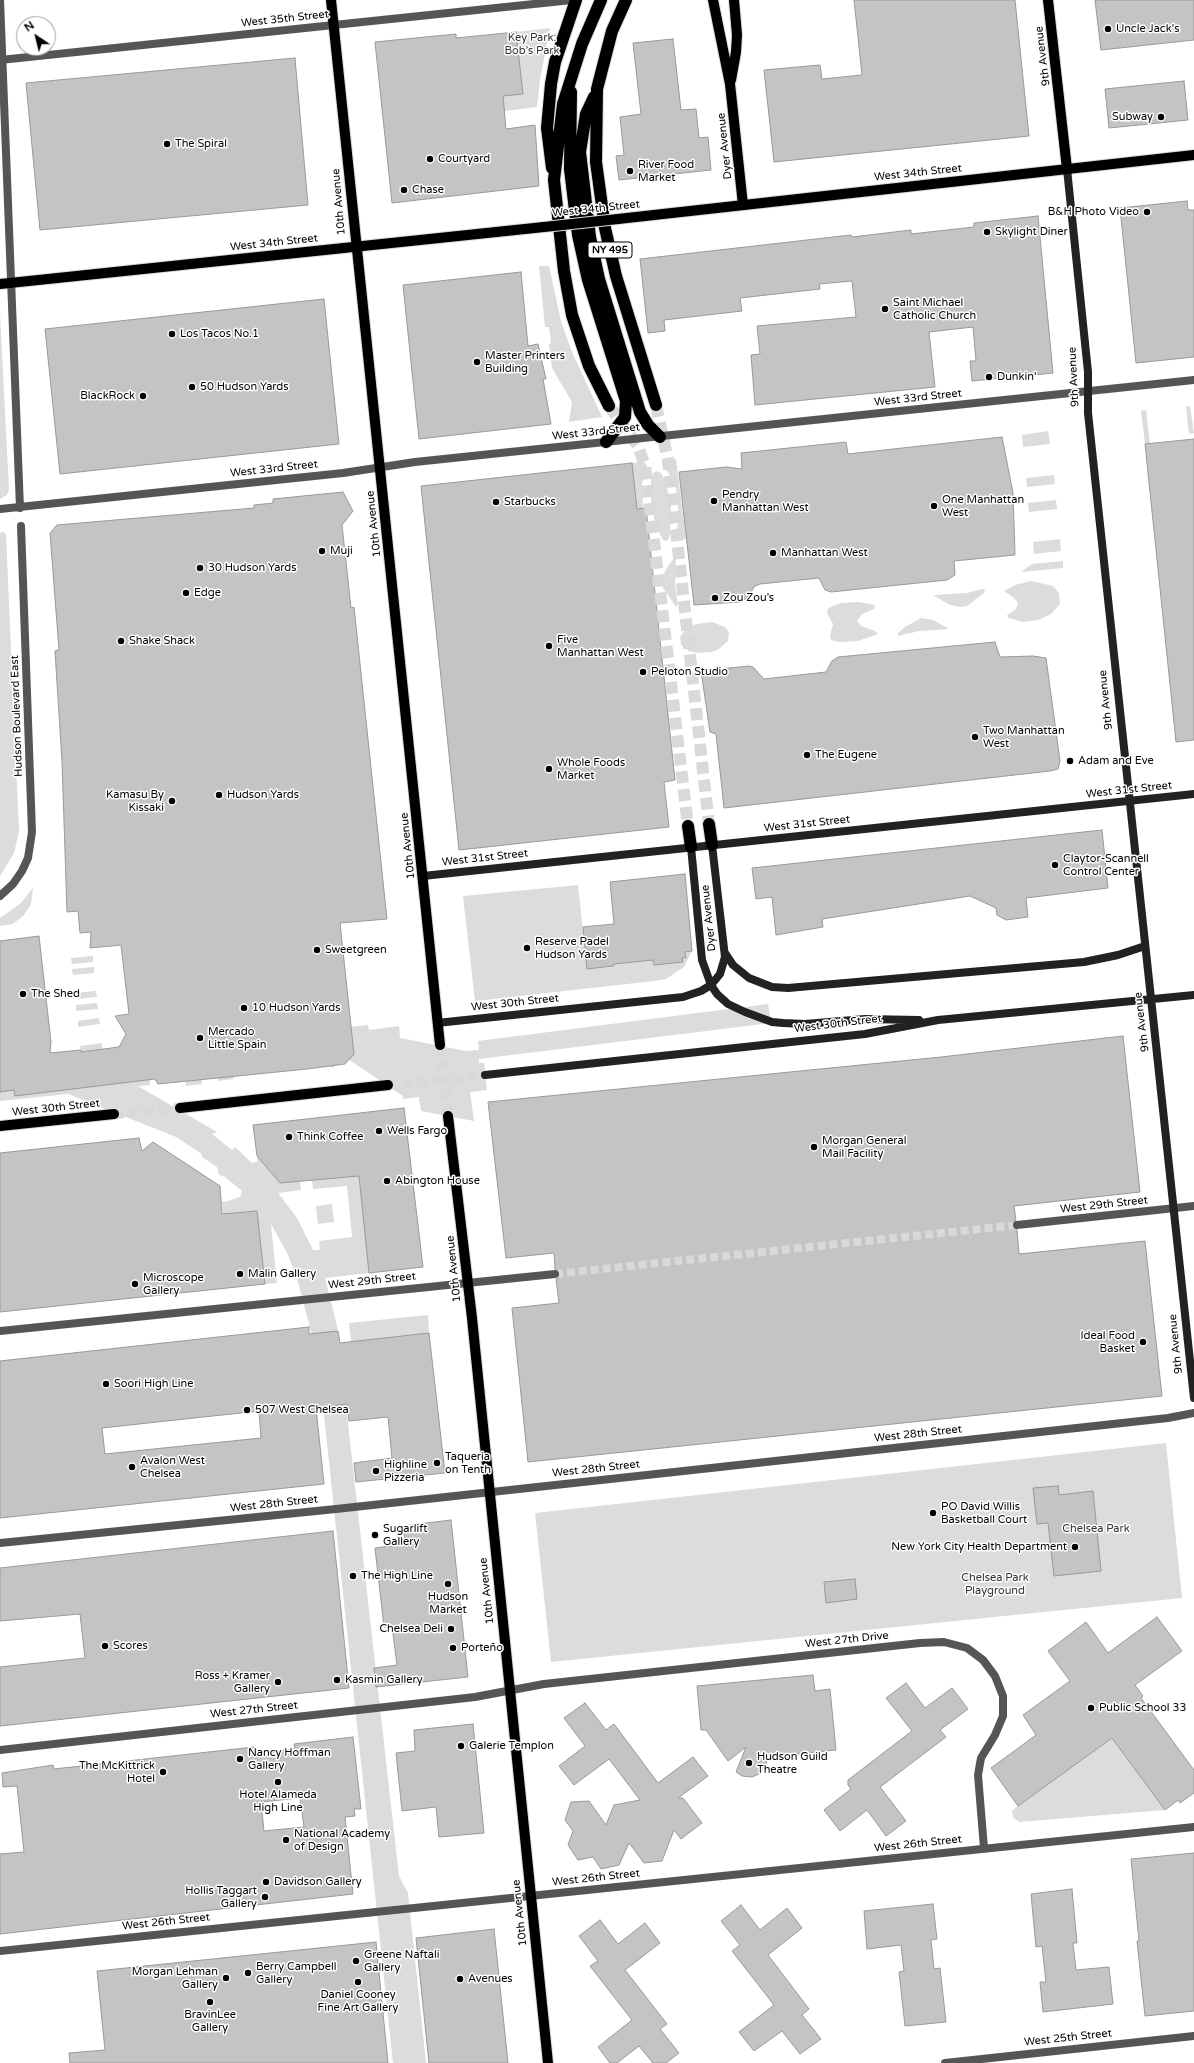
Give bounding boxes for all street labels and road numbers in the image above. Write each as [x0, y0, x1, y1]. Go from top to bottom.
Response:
street label: West 35th Street [240, 8, 330, 30]
street label: 9th Avenue [1033, 25, 1053, 87]
street label: Dyer Avenue [715, 112, 735, 180]
street label: West 34th Street [873, 162, 963, 184]
street label: 10th Avenue [330, 168, 348, 236]
street label: West 34th Street [551, 198, 641, 220]
street label: West 34th Street [229, 232, 319, 254]
road number: NY 495 [588, 242, 632, 258]
street label: 9th Avenue [1066, 347, 1082, 407]
street label: West 33rd Street [873, 387, 963, 409]
street label: West 33rd Street [551, 421, 641, 443]
street label: West 33rd Street [229, 458, 319, 480]
street label: 10th Avenue [364, 490, 384, 558]
street label: Hudson Boulevard East [8, 655, 26, 777]
street label: 9th Avenue [1096, 669, 1116, 731]
street label: West 31st Street [1085, 779, 1173, 801]
street label: 10th Avenue [398, 812, 418, 880]
street label: West 31st Street [763, 813, 851, 835]
street label: West 31st Street [441, 847, 529, 869]
street label: Dyer Avenue [699, 884, 719, 952]
street label: 9th Avenue [1132, 991, 1152, 1053]
street label: West 30th Street [470, 992, 560, 1014]
street label: West 30th Street [793, 1012, 883, 1036]
street label: West 30th Street [11, 1097, 101, 1119]
street label: West 29th Street [1059, 1194, 1149, 1216]
street label: 10th Avenue [444, 1235, 464, 1303]
street label: West 29th Street [327, 1270, 417, 1292]
street label: 9th Avenue [1166, 1313, 1186, 1375]
street label: West 28th Street [873, 1423, 963, 1445]
street label: West 28th Street [551, 1458, 641, 1480]
street label: West 28th Street [229, 1493, 319, 1515]
street label: 10th Avenue [477, 1557, 497, 1625]
street label: West 27th Drive [805, 1629, 889, 1651]
street label: West 27th Street [209, 1699, 299, 1721]
street label: West 26th Street [873, 1833, 963, 1855]
street label: West 26th Street [551, 1867, 641, 1889]
street label: 10th Avenue [510, 1879, 530, 1947]
street label: West 26th Street [121, 1911, 211, 1933]
street label: West 25th Street [1023, 2027, 1113, 2049]

